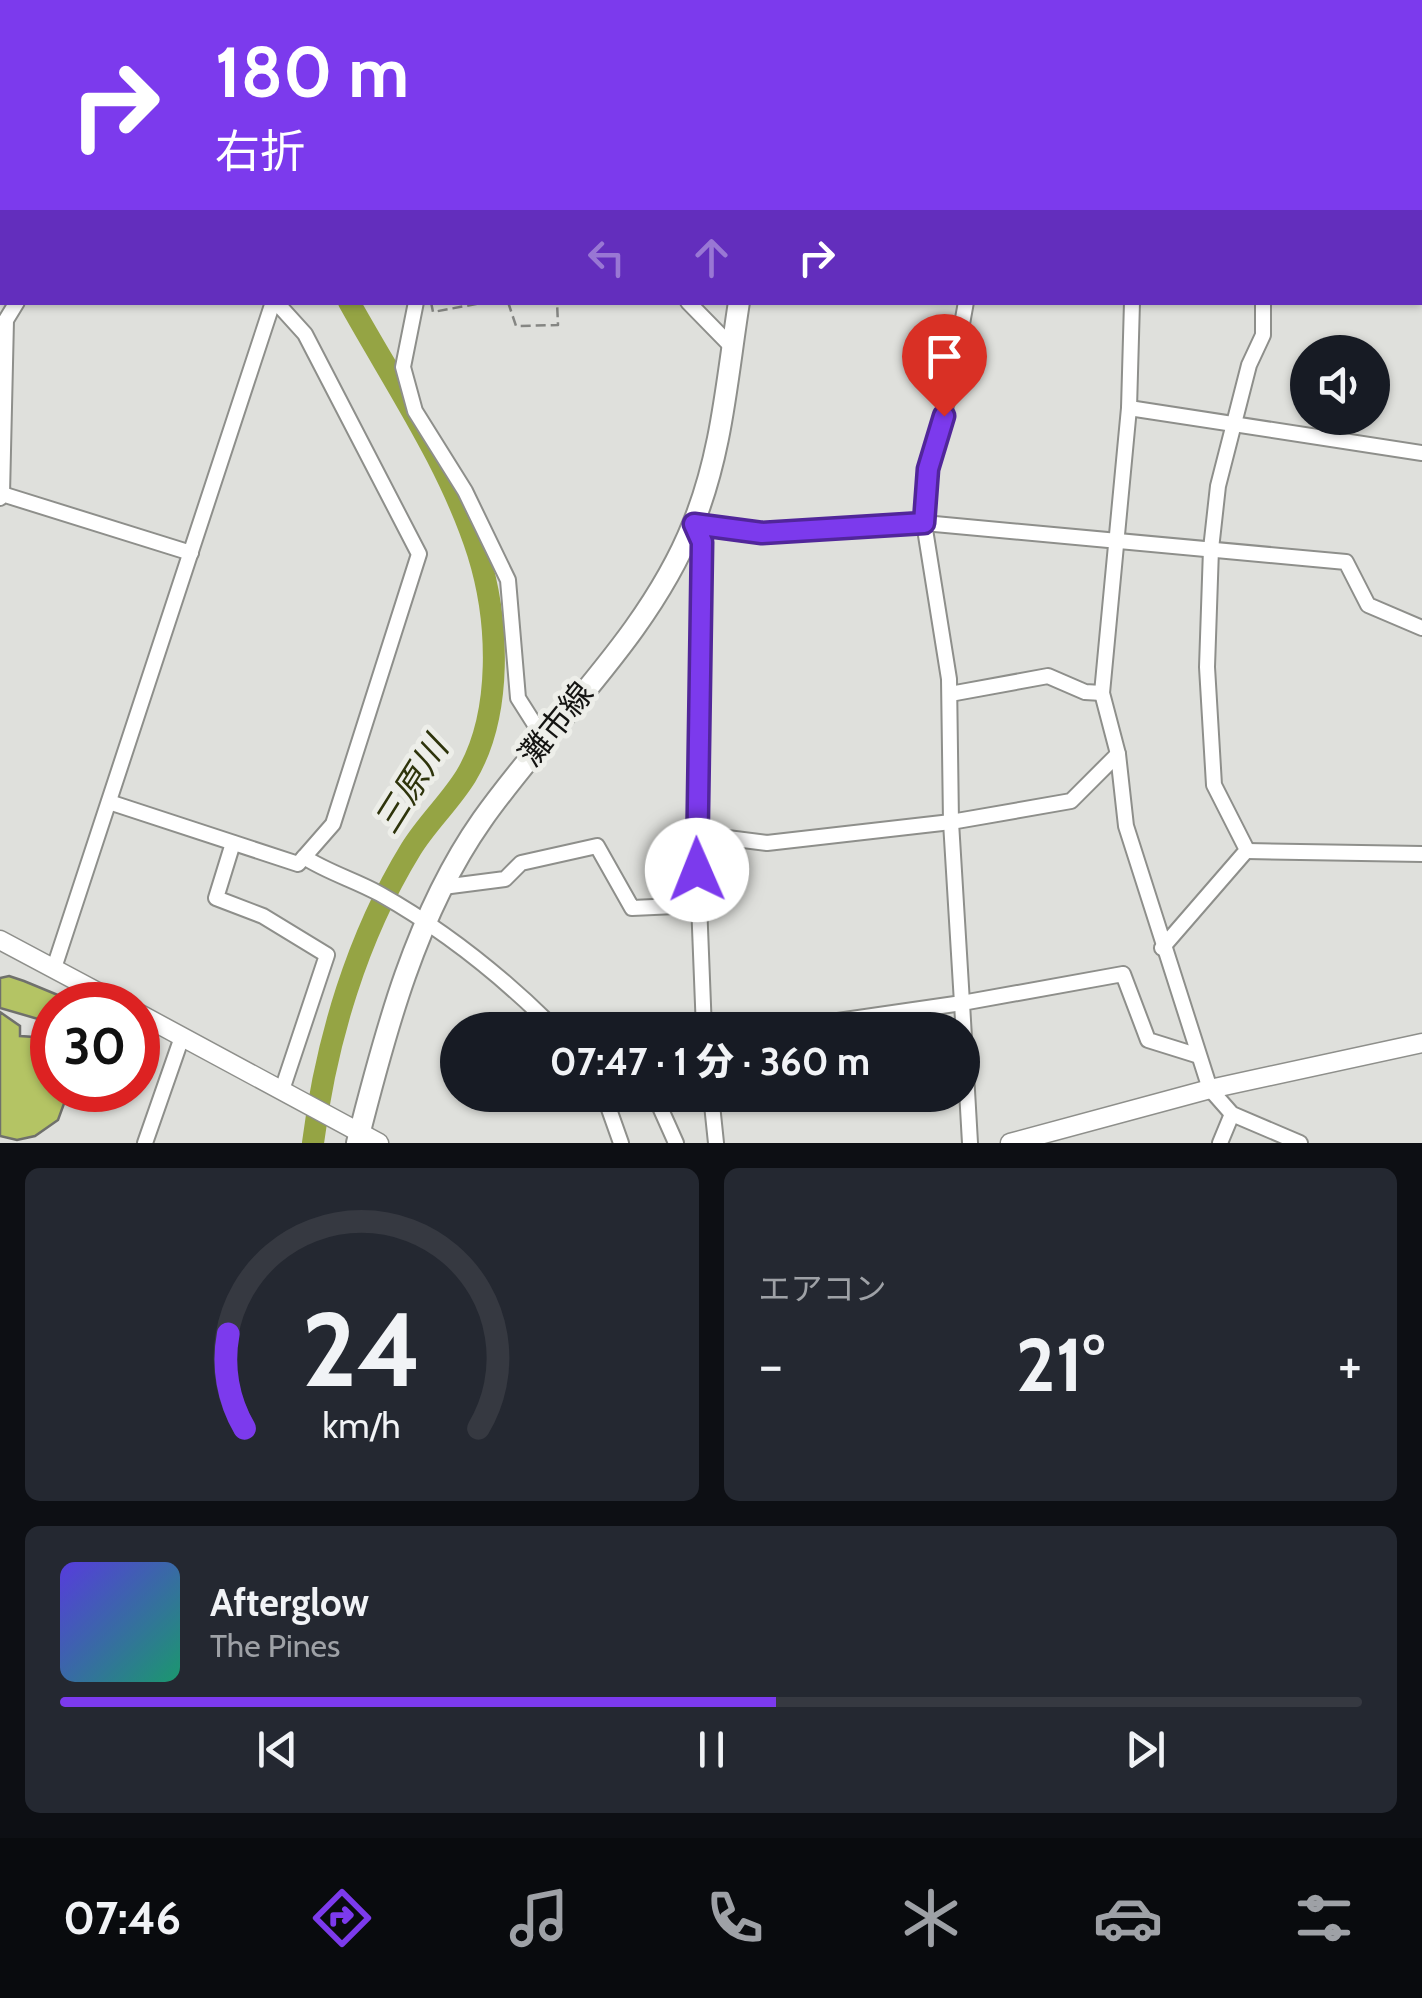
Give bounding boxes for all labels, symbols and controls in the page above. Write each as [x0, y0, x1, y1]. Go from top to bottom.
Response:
text: 180 m [215, 29, 409, 115]
icon: right [50, 40, 180, 170]
text: 右折 [215, 124, 305, 178]
icon: left [579, 230, 634, 285]
icon: ahead [684, 230, 739, 285]
icon: right [789, 230, 844, 285]
pin [902, 314, 987, 417]
icon: arrive [917, 329, 972, 384]
map controls [1290, 335, 1390, 435]
button: sound [1290, 335, 1390, 435]
street label: 灘市線 [510, 674, 601, 773]
water label: 三原川 [365, 725, 459, 841]
position arrow [645, 818, 749, 922]
speed limit sign: 30 [30, 982, 160, 1112]
text: 07:47 · 1 分 · 360 m [550, 1038, 870, 1085]
text: エアコン [759, 1269, 887, 1308]
text: 24 [302, 1286, 422, 1412]
text: 21° [1016, 1319, 1105, 1410]
text: − [759, 1331, 783, 1398]
text: + [1338, 1331, 1362, 1398]
text: km/h [323, 1404, 401, 1447]
text: Afterglow [210, 1579, 369, 1626]
text: The Pines [210, 1626, 340, 1665]
icon: previous [250, 1722, 305, 1777]
icon: pause [684, 1722, 739, 1777]
icon: next [1118, 1722, 1173, 1777]
icon: directions [307, 1883, 377, 1953]
icon: music [504, 1883, 574, 1953]
icon: phone [700, 1883, 770, 1953]
icon: climate [896, 1883, 966, 1953]
icon: car [1093, 1883, 1163, 1953]
icon: filters [1289, 1883, 1359, 1953]
text: 07:46 [63, 1891, 181, 1945]

